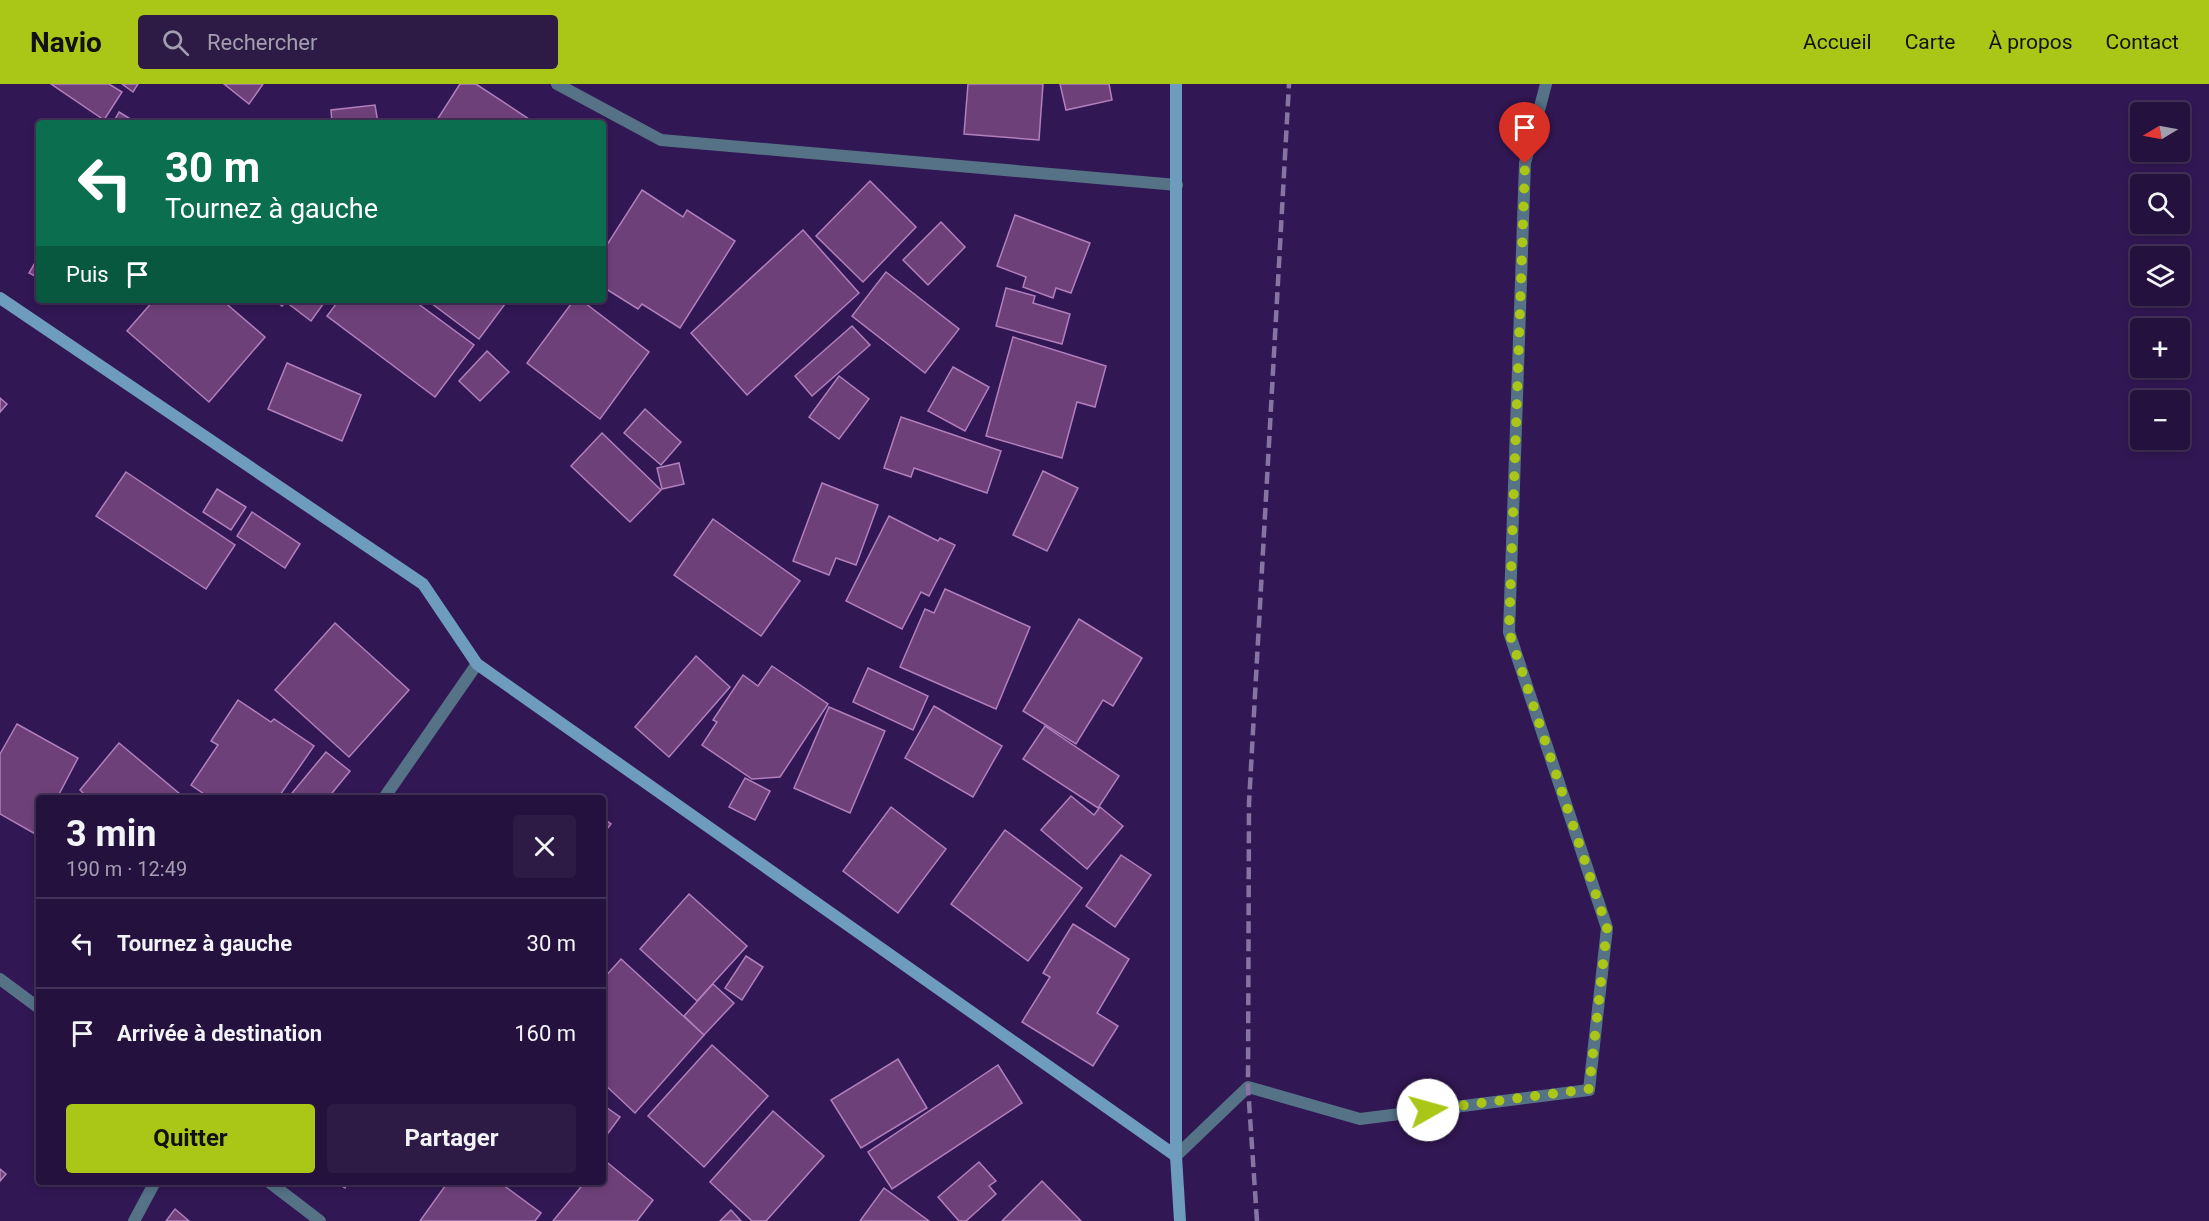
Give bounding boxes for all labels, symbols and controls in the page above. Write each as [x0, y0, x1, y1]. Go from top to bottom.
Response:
search box [138, 15, 558, 69]
text: Navio [30, 26, 102, 59]
icon: search [159, 26, 192, 59]
text: Rechercher [207, 30, 317, 55]
text: Accueil [1803, 30, 1872, 54]
text: Carte [1905, 30, 1955, 54]
text: À propos [1988, 30, 2073, 54]
text: Contact [2106, 30, 2179, 54]
pin [1499, 102, 1550, 164]
north arrow [2130, 102, 2190, 162]
map controls [2130, 102, 2190, 450]
icon: arrive [1508, 111, 1541, 144]
text: 30 m [165, 143, 260, 192]
icon: left [66, 144, 144, 222]
button: search [2130, 174, 2190, 234]
text: Tournez à gauche [165, 193, 378, 225]
button: layers [2130, 246, 2190, 306]
icon: arrive [121, 258, 154, 291]
text: Puis [66, 262, 109, 287]
button: + [2130, 318, 2190, 378]
button: − [2130, 390, 2190, 450]
text: 3 min [66, 813, 157, 855]
button: close [513, 815, 576, 878]
text: 190 m · 12:49 [66, 857, 187, 881]
icon: left [66, 927, 99, 960]
text: Tournez à gauche [117, 931, 292, 956]
text: 30 m [527, 931, 576, 956]
icon: arrive [66, 1017, 99, 1050]
text: Arrivée à destination [117, 1021, 322, 1046]
text: 160 m [514, 1021, 576, 1046]
position arrow [1396, 1078, 1460, 1142]
button: Quitter [66, 1104, 315, 1173]
button: Partager [327, 1104, 576, 1173]

